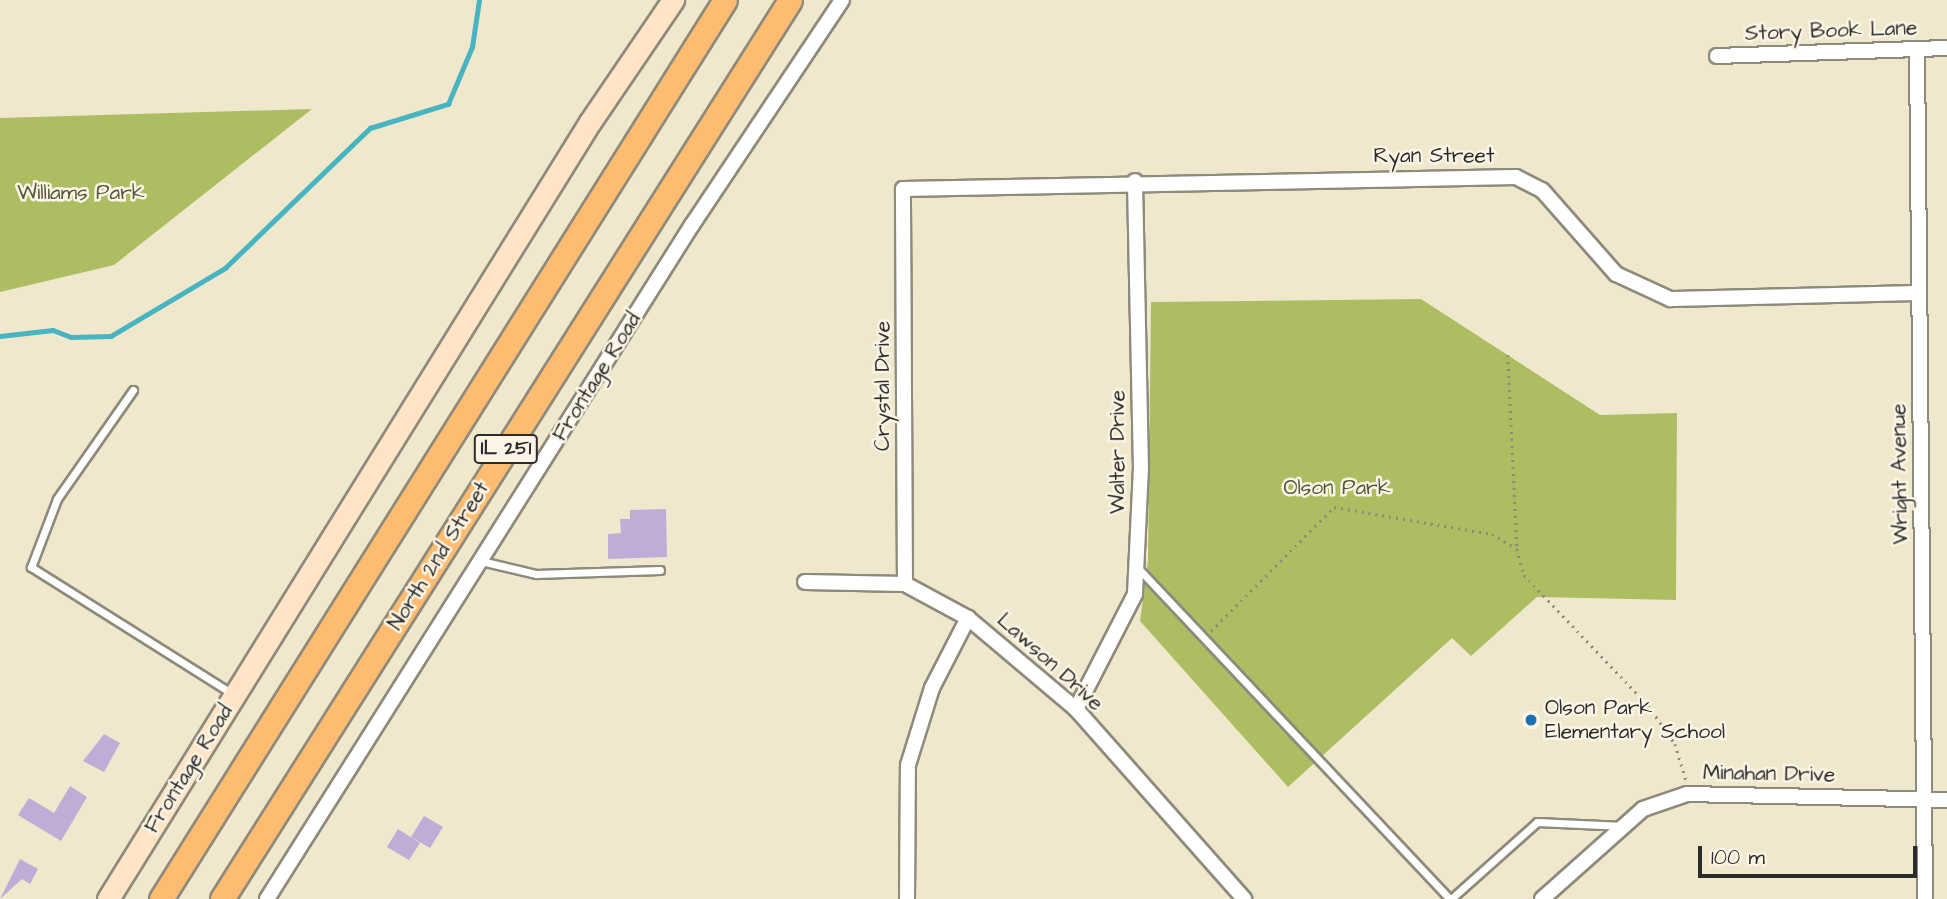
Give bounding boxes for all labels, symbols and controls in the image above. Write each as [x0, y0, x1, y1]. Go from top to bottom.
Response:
street label: Story Book Lane [1744, 15, 1918, 47]
street label: Ryan Street [1374, 143, 1494, 169]
park label: Williams Park [17, 180, 145, 206]
street label: Frontage Road [548, 308, 646, 446]
street label: Crystal Drive [870, 321, 896, 451]
street label: Walter Drive [1105, 390, 1131, 514]
street label: Wright Avenue [1886, 403, 1914, 545]
road number: IL 251 [473, 433, 539, 464]
park label: Olson Park [1283, 475, 1391, 501]
street label: North 2nd Street [383, 477, 495, 635]
street label: Lawson Drive [992, 608, 1108, 716]
place label: Olson Park Elementary School [1545, 695, 1725, 745]
street label: Frontage Road [140, 700, 238, 838]
marker: Olson Park Elementary School [1523, 712, 1539, 728]
street label: Minahan Drive [1703, 760, 1835, 788]
scale bar [1702, 832, 1921, 876]
text: 100 m [1711, 843, 1765, 872]

